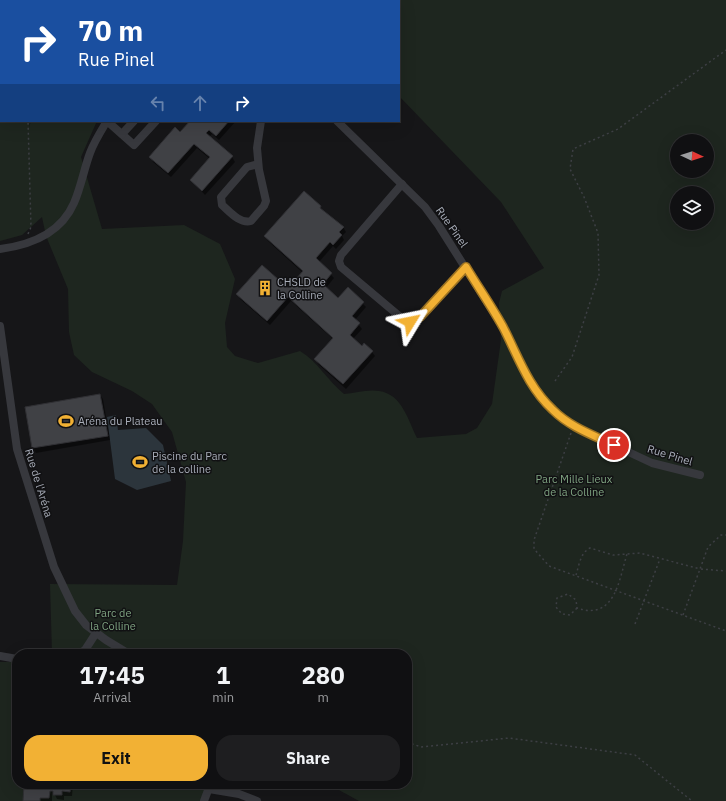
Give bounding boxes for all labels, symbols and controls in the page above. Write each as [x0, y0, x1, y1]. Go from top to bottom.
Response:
text: 70 m [78, 12, 143, 49]
icon: right [12, 16, 64, 68]
text: Rue Pinel [78, 48, 154, 71]
icon: left [147, 92, 169, 114]
icon: ahead [189, 92, 211, 114]
icon: right [231, 92, 253, 114]
north arrow [670, 134, 714, 178]
map controls [670, 134, 714, 230]
button: layers [670, 186, 714, 230]
street label: Rue Pinel [433, 204, 471, 250]
place label: CHSLD de la Colline [277, 275, 326, 302]
building icon: CHSLD de la Colline [256, 279, 274, 297]
position arrow [389, 301, 431, 343]
sports icon: Aréna du Plateau [57, 412, 75, 430]
place label: Aréna du Plateau [78, 414, 163, 428]
pin [597, 428, 631, 462]
icon: arrive [603, 434, 625, 456]
street label: Rue Pinel [646, 441, 694, 469]
street label: Rue de l'Aréna [22, 447, 56, 519]
place label: Piscine du Parc de la colline [152, 449, 228, 476]
sports icon: Piscine du Parc de la colline [131, 453, 149, 471]
park label: Parc Mille Lieux de la Colline [536, 472, 613, 499]
park label: Parc de la Colline [90, 606, 136, 633]
text: 17:45 [79, 659, 145, 691]
text: 1 [216, 659, 230, 691]
text: 280 [301, 659, 345, 691]
text: Arrival [93, 689, 131, 706]
text: min [212, 689, 234, 706]
text: m [317, 689, 329, 706]
button: Exit [24, 735, 208, 781]
button: Share [216, 735, 400, 781]

